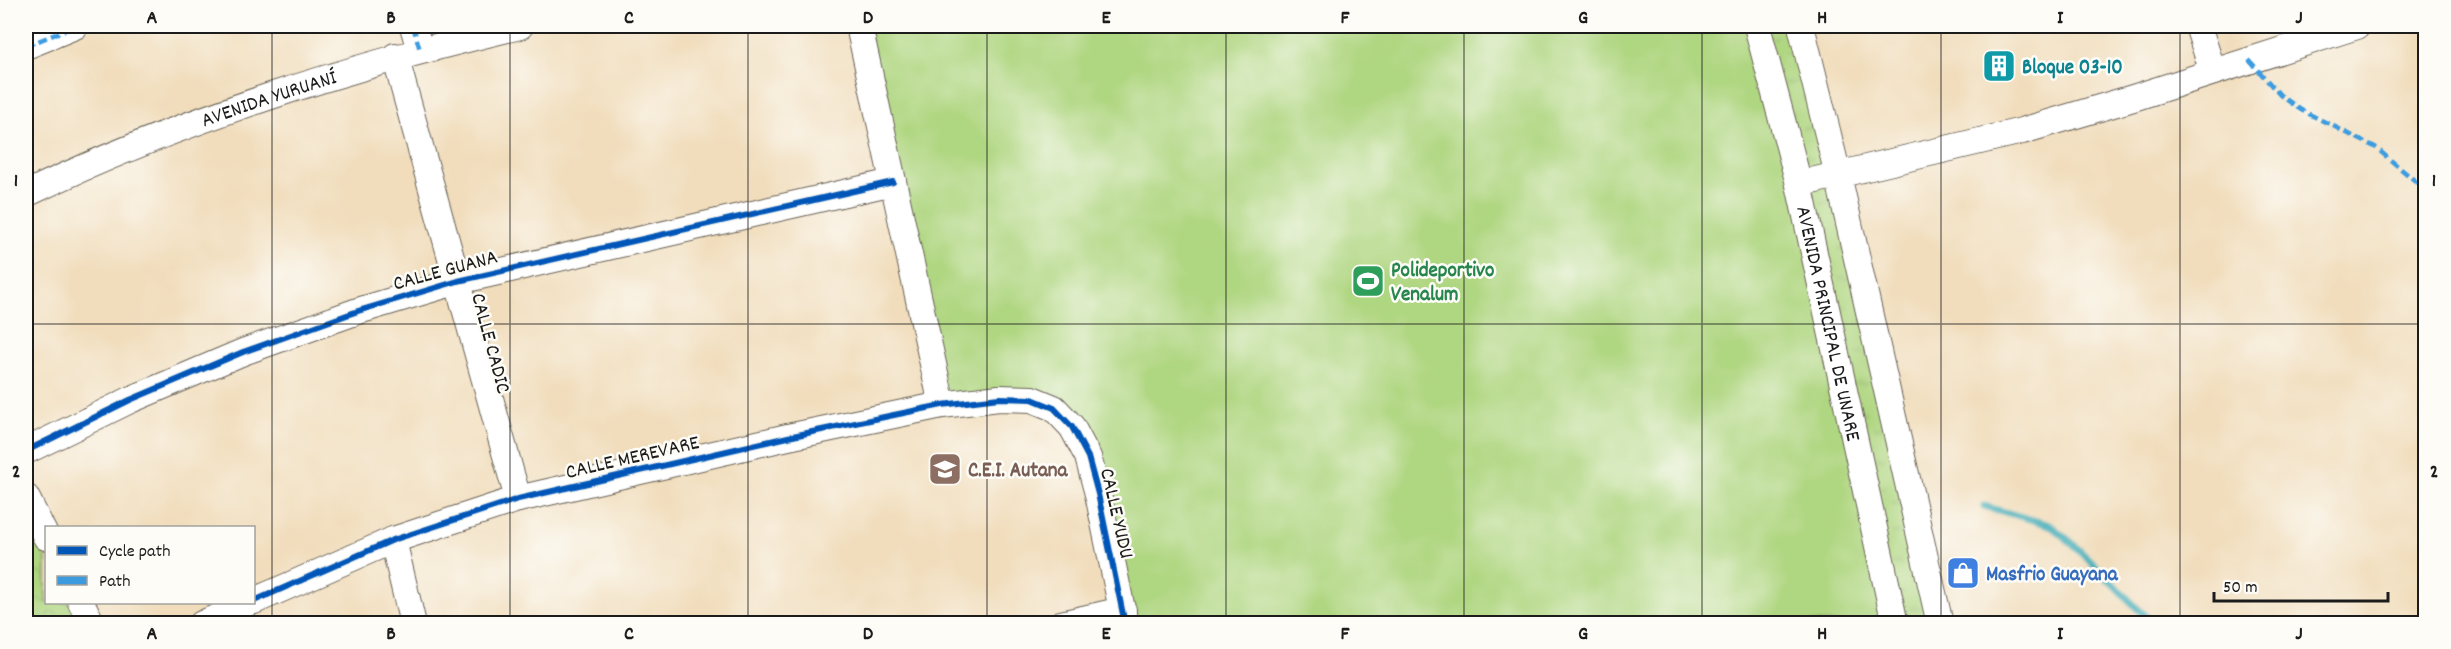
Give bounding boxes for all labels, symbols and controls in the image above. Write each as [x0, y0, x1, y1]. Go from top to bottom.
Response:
text: A [147, 5, 158, 33]
text: B [386, 5, 396, 33]
text: C [624, 5, 634, 33]
text: D [863, 5, 874, 33]
text: E [1101, 5, 1111, 33]
text: F [1341, 5, 1351, 33]
text: G [1578, 5, 1588, 33]
text: H [1817, 5, 1827, 33]
text: I [2057, 5, 2064, 33]
text: J [2295, 5, 2303, 33]
building icon: Bloque 03-10 [1981, 48, 2017, 84]
place label: Bloque 03-10 [2022, 54, 2123, 84]
street label: AVENIDA YURUANÍ [197, 64, 342, 137]
text: 1 [14, 168, 18, 196]
text: 1 [2432, 168, 2436, 196]
street label: AVENIDA PRINCIPAL DE UNARE [1786, 203, 1867, 445]
street label: CALLE GUANA [390, 244, 502, 300]
place label: Polideportivo Venalum [1391, 257, 1494, 311]
sports icon: Polideportivo Venalum [1350, 263, 1386, 299]
street label: CALLE CADIC [461, 290, 517, 397]
street label: CALLE MEREVARE [563, 429, 703, 489]
school or university icon: C.E.I. Autana [927, 451, 963, 487]
place label: C.E.I. Autana [968, 457, 1069, 487]
text: 2 [12, 459, 20, 487]
text: 2 [2430, 459, 2438, 487]
street label: CALLE YUDU [1090, 465, 1140, 562]
legend [45, 526, 255, 604]
text: Cycle path [99, 540, 170, 565]
shop icon: Masfrio Guayana [1945, 555, 1981, 591]
place label: Masfrio Guayana [1986, 561, 2119, 591]
scale bar [2214, 565, 2388, 603]
text: Path [99, 570, 131, 595]
text: 50 m [2223, 576, 2258, 601]
text: A [147, 621, 158, 649]
text: B [386, 621, 396, 649]
text: C [624, 621, 634, 649]
text: D [863, 621, 874, 649]
text: E [1101, 621, 1111, 649]
text: F [1341, 621, 1351, 649]
text: G [1578, 621, 1588, 649]
text: H [1817, 621, 1827, 649]
text: I [2057, 621, 2064, 649]
text: J [2295, 621, 2303, 649]

